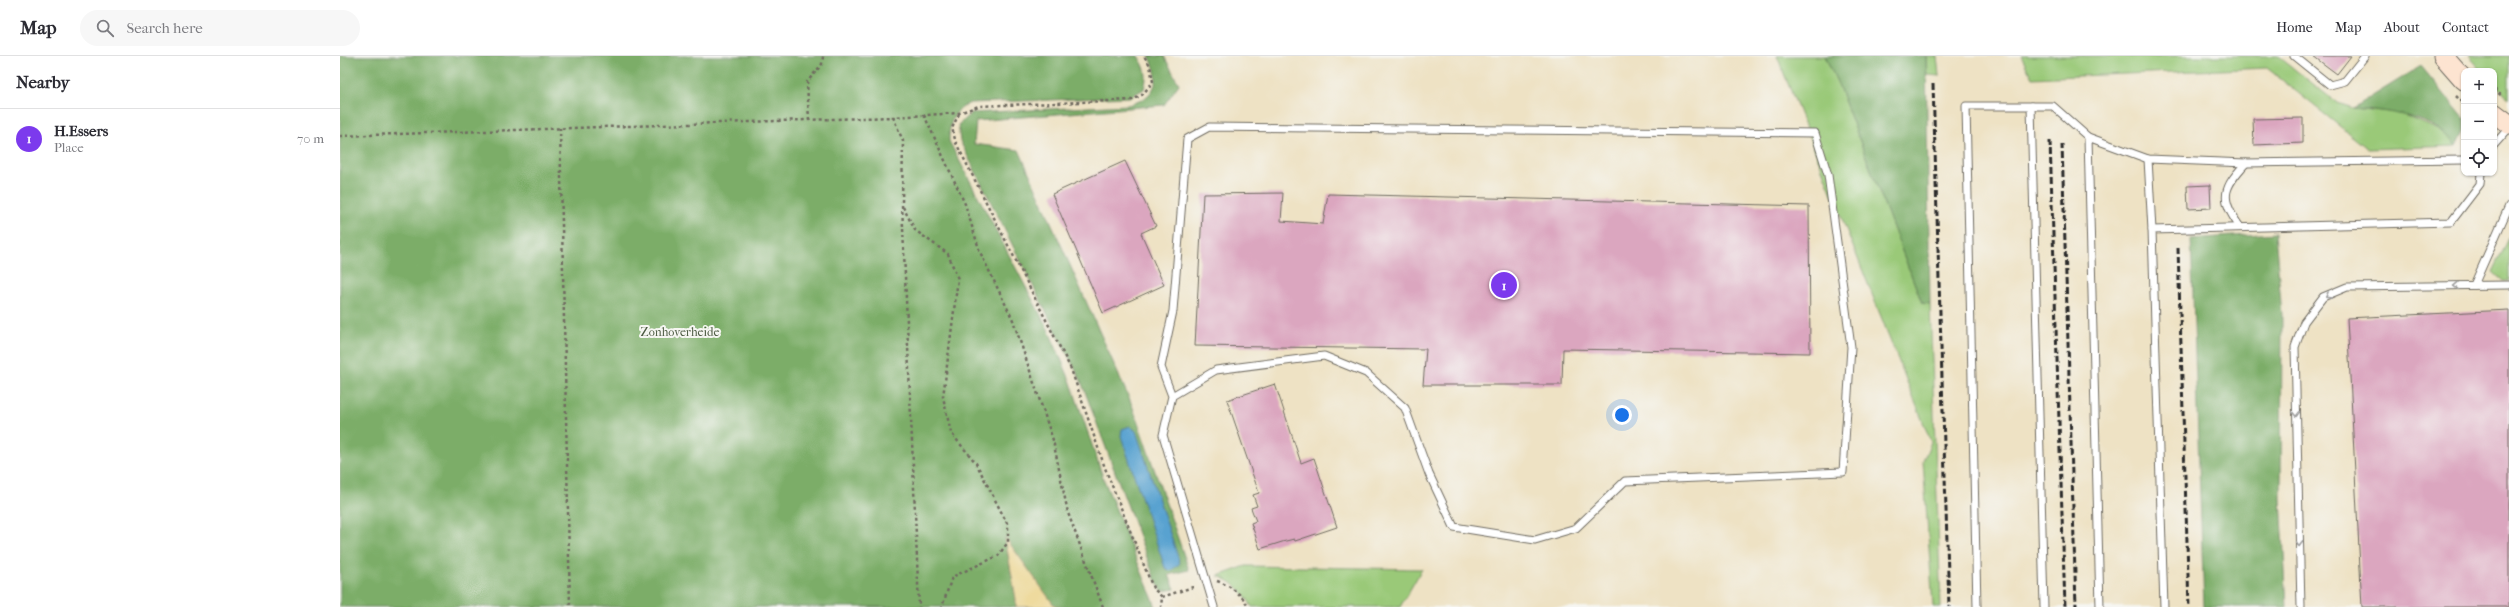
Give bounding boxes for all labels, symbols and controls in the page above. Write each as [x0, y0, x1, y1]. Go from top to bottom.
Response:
search box [80, 10, 360, 46]
text: Map [20, 17, 56, 39]
icon: search [94, 17, 116, 39]
text: Search here [126, 19, 203, 37]
text: Home [2276, 19, 2313, 36]
text: Map [2335, 19, 2362, 36]
text: About [2384, 19, 2420, 36]
text: Contact [2442, 19, 2489, 36]
map controls [2461, 68, 2497, 176]
button: + [2461, 68, 2497, 104]
text: Nearby [16, 72, 70, 92]
button: − [2461, 104, 2497, 140]
text: H.Essers [54, 122, 108, 140]
text: 1 [27, 131, 31, 146]
text: 70 m [297, 131, 324, 146]
text: Place [54, 140, 84, 155]
button: locate [2461, 140, 2497, 176]
pin: 1 [1491, 270, 1517, 300]
one-way arrow [2453, 282, 2459, 290]
one-way arrow [2325, 291, 2332, 299]
park label: Zonhoverheide [641, 325, 720, 339]
your location [1612, 405, 1632, 425]
one-way arrow [2292, 411, 2300, 417]
one-way arrow [2295, 541, 2303, 547]

